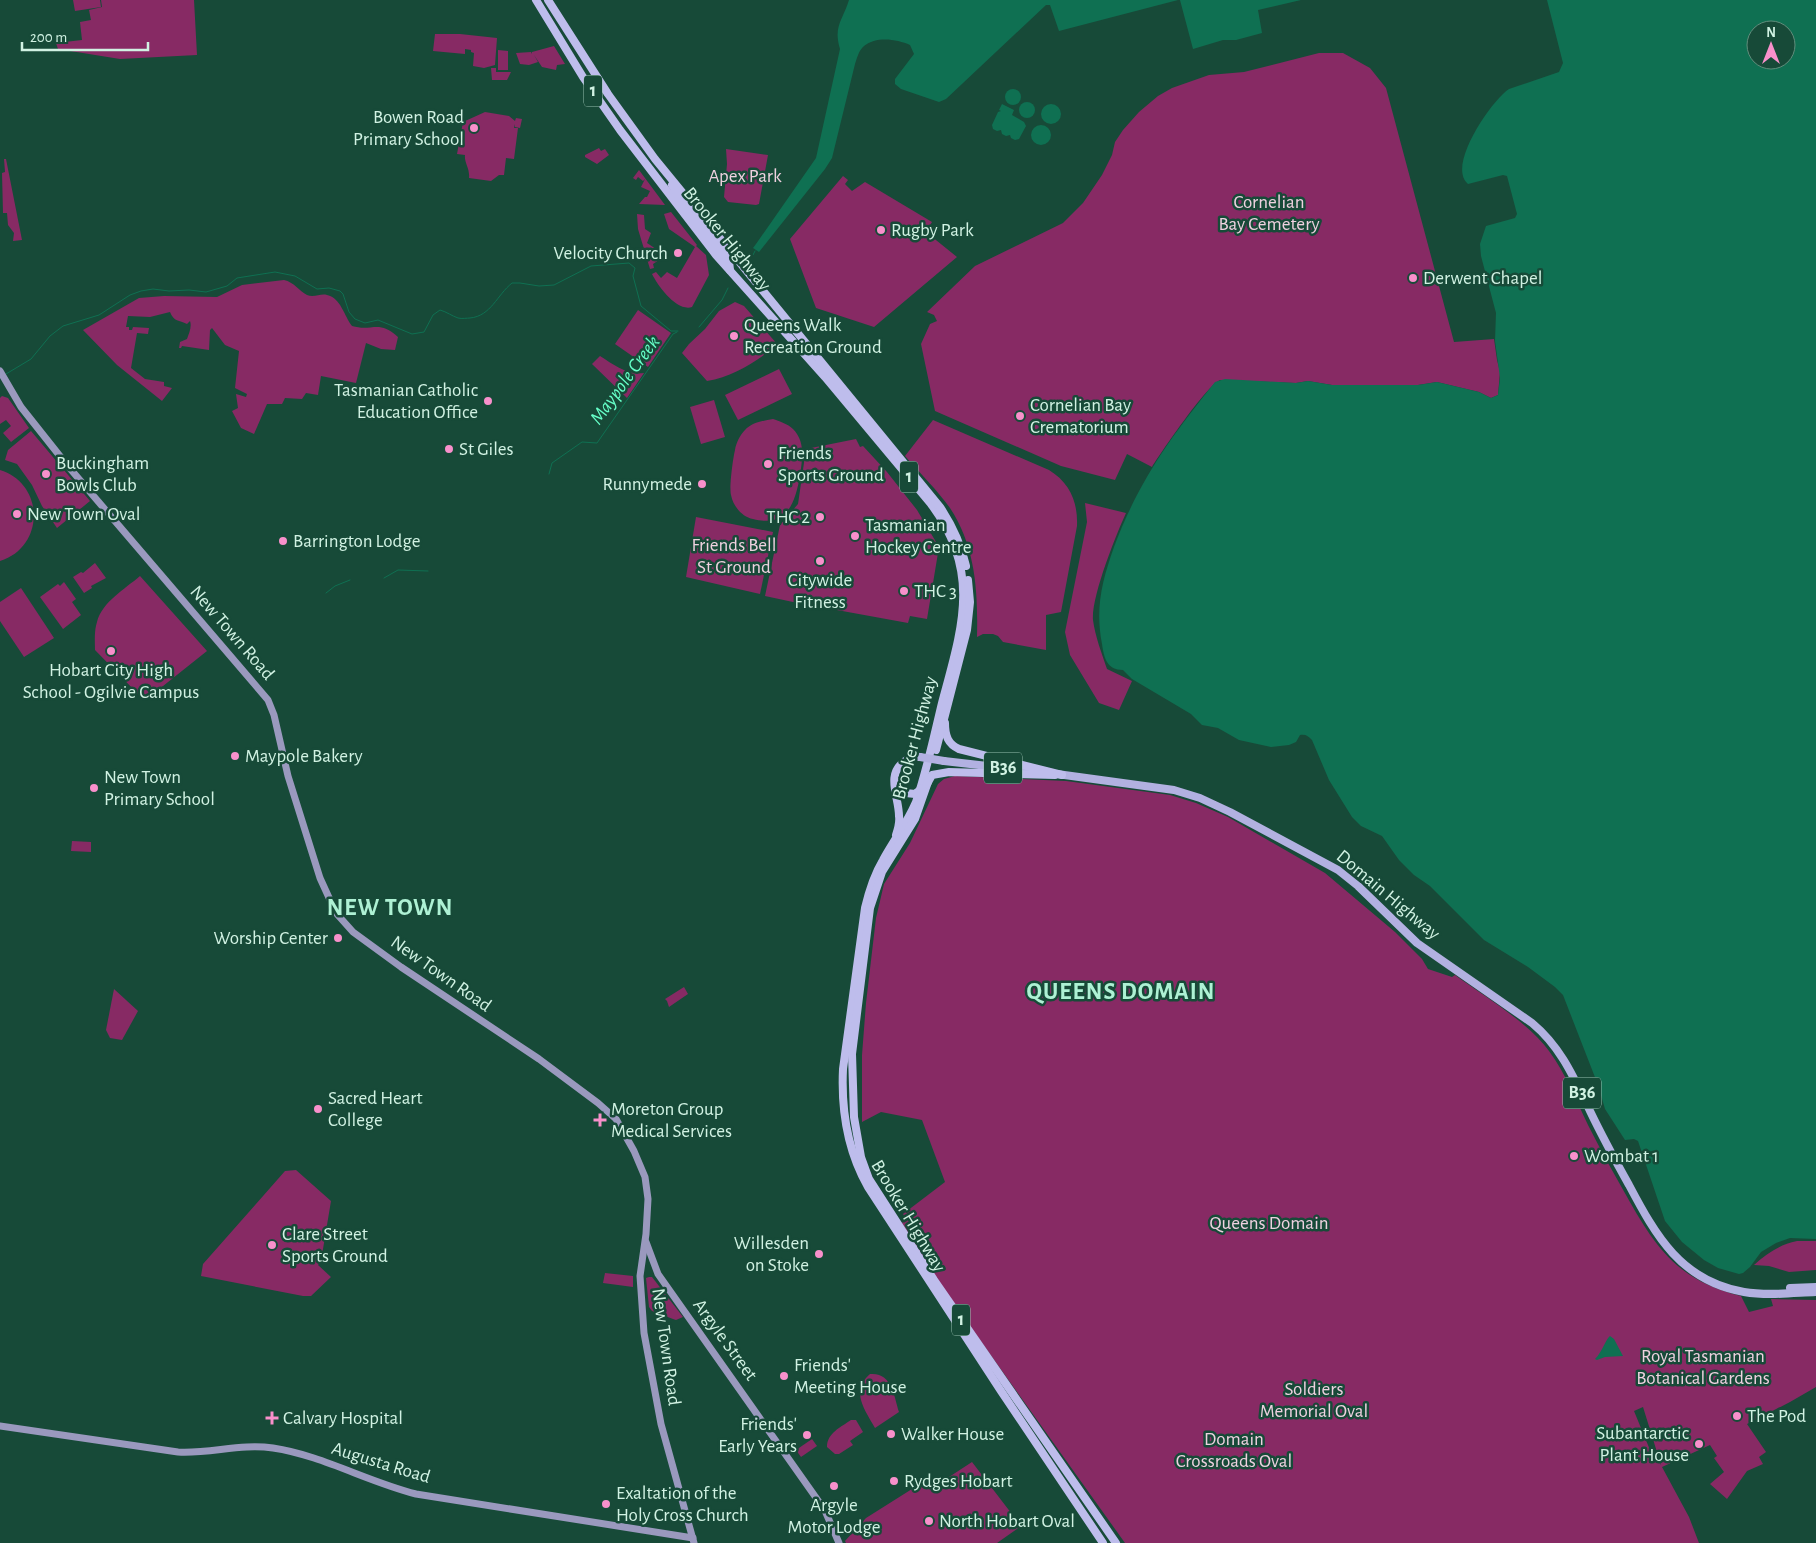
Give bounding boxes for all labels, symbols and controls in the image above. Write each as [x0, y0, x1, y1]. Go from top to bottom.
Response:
scale bar [22, 20, 149, 52]
north arrow [1746, 20, 1796, 70]
text: N [1766, 26, 1776, 40]
text: 200 m [30, 30, 67, 45]
road number: 1 [584, 76, 602, 106]
place label: Bowen Road Primary School [353, 108, 464, 149]
marker: Bowen Road Primary School [468, 122, 480, 134]
park label: Apex Park [708, 167, 782, 186]
street label: Brooker Highway [680, 184, 774, 294]
park label: Cornelian Bay Cemetery [1218, 193, 1320, 234]
place label: Rugby Park [891, 221, 974, 240]
marker: Rugby Park [875, 224, 887, 236]
place label: Velocity Church [554, 244, 668, 263]
marker: Velocity Church [672, 247, 684, 259]
place label: Derwent Chapel [1423, 269, 1542, 288]
marker: Derwent Chapel [1407, 272, 1419, 284]
place label: Queens Walk Recreation Ground [744, 316, 882, 357]
marker: Queens Walk Recreation Ground [728, 330, 740, 342]
water label: Maypole Creek [586, 332, 664, 428]
place label: Tasmanian Catholic Education Office [334, 381, 478, 422]
marker: Tasmanian Catholic Education Office [482, 395, 494, 407]
place label: Cornelian Bay Crematorium [1030, 396, 1131, 437]
marker: Cornelian Bay Crematorium [1014, 410, 1026, 422]
place label: St Giles [459, 440, 514, 459]
marker: St Giles [443, 443, 455, 455]
place label: Friends Sports Ground [778, 444, 884, 485]
place label: Buckingham Bowls Club [56, 454, 149, 495]
marker: Friends Sports Ground [762, 458, 774, 470]
road number: 1 [900, 462, 918, 492]
marker: Buckingham Bowls Club [40, 468, 52, 480]
place label: Runnymede [603, 475, 692, 494]
marker: Runnymede [696, 478, 708, 490]
place label: New Town Oval [27, 505, 140, 524]
marker: New Town Oval [11, 508, 23, 520]
place label: THC 2 [766, 508, 810, 527]
marker: THC 2 [814, 511, 826, 523]
place label: Tasmanian Hockey Centre [865, 516, 972, 557]
marker: Tasmanian Hockey Centre [849, 530, 861, 542]
place label: Barrington Lodge [293, 532, 420, 551]
marker: Barrington Lodge [277, 535, 289, 547]
park label: Friends Bell St Ground [691, 536, 777, 577]
marker: Citywide Fitness [814, 555, 826, 567]
place label: Citywide Fitness [788, 571, 852, 612]
street label: New Town Road [186, 582, 278, 684]
place label: THC 3 [914, 582, 957, 601]
marker: THC 3 [898, 585, 910, 597]
marker: Hobart City High School - Ogilvie Campus [105, 645, 117, 657]
place label: Hobart City High School - Ogilvie Campus [23, 661, 199, 702]
street label: Brooker Highway [889, 674, 941, 802]
place label: Maypole Bakery [245, 747, 363, 766]
marker: Maypole Bakery [229, 750, 241, 762]
road number: B36 [984, 752, 1022, 784]
place label: New Town Primary School [104, 768, 215, 809]
marker: New Town Primary School [88, 782, 100, 794]
street label: Domain Highway [1333, 846, 1443, 944]
district label: NEW TOWN [327, 896, 453, 920]
place label: Worship Center [214, 929, 328, 948]
marker: Worship Center [332, 932, 344, 944]
street label: New Town Road [387, 932, 495, 1016]
district label: QUEENS DOMAIN [1026, 980, 1216, 1004]
road number: B36 [1563, 1078, 1601, 1108]
place label: Sacred Heart College [328, 1089, 423, 1130]
place label: Moreton Group Medical Services [611, 1100, 732, 1141]
marker: Sacred Heart College [312, 1103, 324, 1115]
marker: Moreton Group Medical Services [593, 1113, 607, 1127]
place label: Wombat 1 [1584, 1147, 1659, 1166]
marker: Wombat 1 [1568, 1150, 1580, 1162]
street label: Brooker Highway [867, 1157, 949, 1275]
park label: Queens Domain [1209, 1214, 1329, 1233]
place label: Clare Street Sports Ground [282, 1225, 388, 1266]
place label: Willesden on Stoke [734, 1234, 809, 1275]
marker: Clare Street Sports Ground [266, 1239, 278, 1251]
marker: Willesden on Stoke [813, 1248, 825, 1260]
street label: New Town Road [648, 1287, 684, 1407]
street label: Argyle Street [689, 1296, 761, 1384]
road number: 1 [952, 1304, 970, 1336]
park label: Royal Tasmanian Botanical Gardens [1636, 1347, 1770, 1388]
place label: Friends' Meeting House [794, 1356, 906, 1397]
marker: Friends' Meeting House [778, 1370, 790, 1382]
park label: Soldiers Memorial Oval [1260, 1380, 1368, 1421]
place label: The Pod [1747, 1407, 1806, 1426]
place label: Calvary Hospital [283, 1409, 403, 1428]
marker: The Pod [1731, 1410, 1743, 1422]
marker: Calvary Hospital [265, 1411, 279, 1425]
place label: Friends' Early Years [718, 1415, 797, 1456]
place label: Subantarctic Plant House [1596, 1424, 1689, 1465]
place label: Walker House [901, 1425, 1004, 1444]
marker: Walker House [885, 1428, 897, 1440]
marker: Friends' Early Years [801, 1429, 813, 1441]
park label: Domain Crossroads Oval [1176, 1430, 1292, 1471]
marker: Subantarctic Plant House [1693, 1438, 1705, 1450]
street label: Augusta Road [329, 1439, 433, 1487]
place label: Rydges Hobart [904, 1472, 1013, 1491]
marker: Rydges Hobart [888, 1475, 900, 1487]
marker: Argyle Motor Lodge [828, 1480, 840, 1492]
place label: Exaltation of the Holy Cross Church [616, 1484, 749, 1525]
place label: Argyle Motor Lodge [788, 1496, 880, 1537]
marker: Exaltation of the Holy Cross Church [600, 1498, 612, 1510]
place label: North Hobart Oval [939, 1512, 1075, 1531]
marker: North Hobart Oval [923, 1515, 935, 1527]

